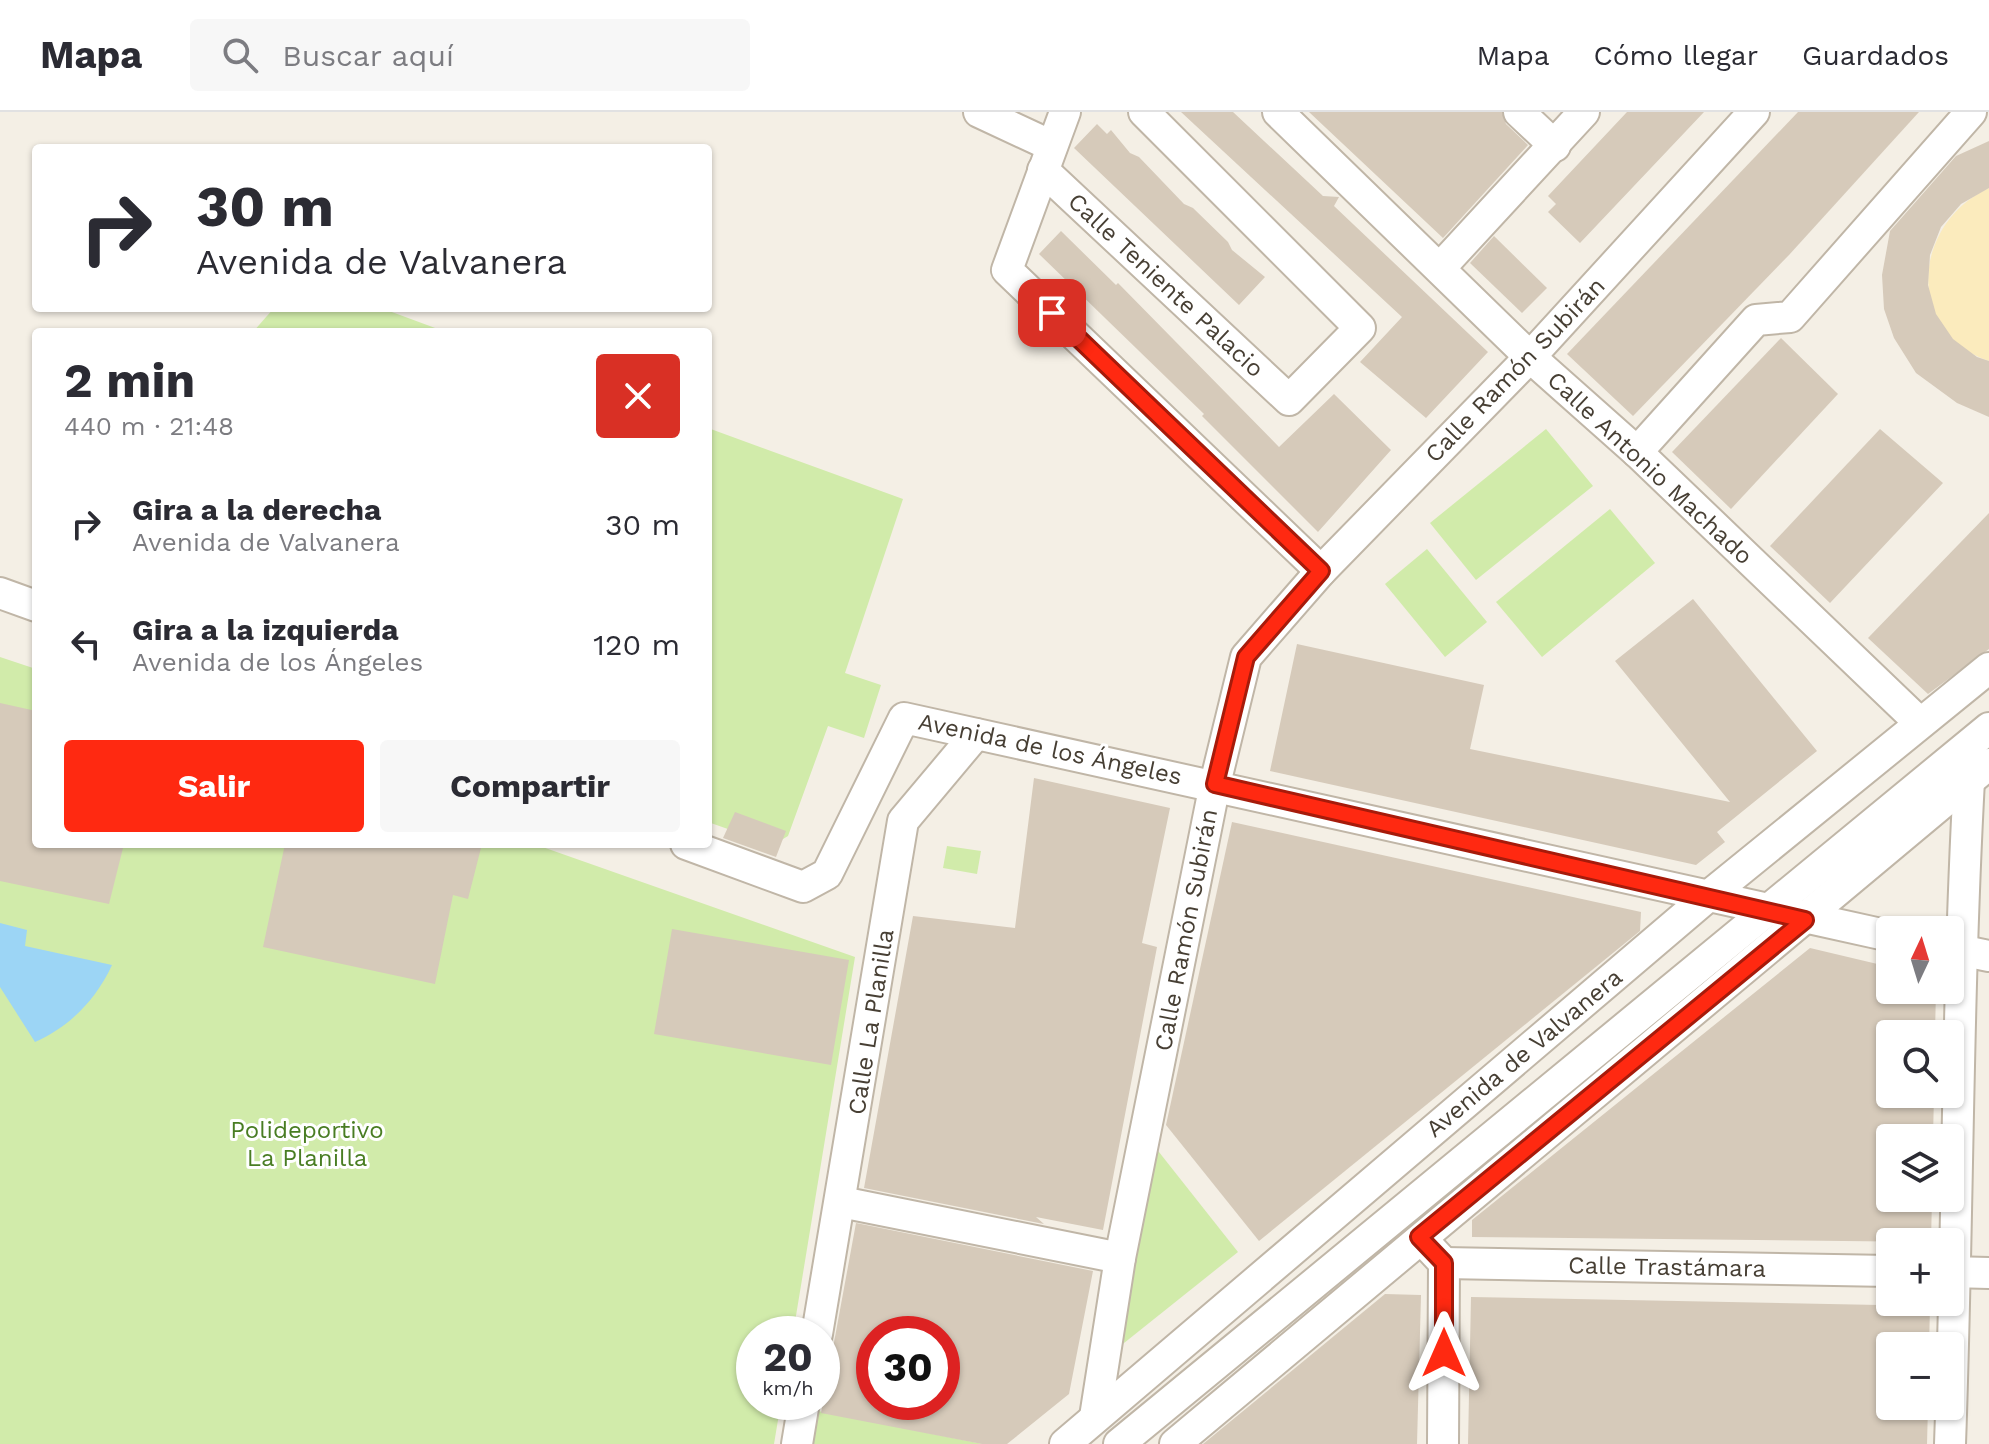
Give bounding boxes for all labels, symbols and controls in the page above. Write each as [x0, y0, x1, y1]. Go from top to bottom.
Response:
search box [190, 19, 750, 91]
text: Mapa [40, 33, 142, 77]
icon: search [218, 33, 262, 77]
text: Buscar aquí [282, 38, 454, 73]
text: Mapa [1477, 39, 1550, 72]
text: Cómo llegar [1594, 39, 1758, 72]
text: Guardados [1802, 39, 1949, 72]
text: 30 m [196, 174, 334, 240]
icon: right [64, 176, 168, 280]
street label: Calle Teniente Palacio [1062, 187, 1270, 383]
text: Avenida de Valvanera [196, 241, 567, 283]
street label: Calle Ramón Subirán [1419, 272, 1611, 468]
pin [1018, 279, 1086, 347]
icon: arrive [1030, 291, 1074, 335]
text: 2 min [64, 352, 195, 409]
button: close [596, 354, 680, 438]
street label: Calle Antonio Machado [1542, 366, 1758, 570]
text: 440 m · 21:48 [64, 411, 234, 441]
text: Gira a la derecha [132, 492, 381, 527]
icon: right [64, 502, 108, 546]
text: 30 m [605, 507, 680, 542]
text: Avenida de Valvanera [132, 527, 400, 557]
text: Gira a la izquierda [132, 612, 399, 647]
icon: left [64, 622, 108, 666]
text: 120 m [593, 627, 680, 662]
text: Avenida de los Ángeles [132, 647, 423, 677]
street label: Avenida de los Ángeles [916, 707, 1184, 791]
button: Salir [64, 740, 364, 832]
button: Compartir [380, 740, 680, 832]
street label: Calle Ramón Subirán [1149, 807, 1223, 1053]
north arrow [1876, 916, 1964, 1004]
map controls [1876, 916, 1964, 1420]
street label: Calle La Planilla [843, 927, 899, 1117]
street label: Avenida de Valvanera [1420, 963, 1628, 1143]
button: search [1876, 1020, 1964, 1108]
park label: Polideportivo La Planilla [230, 1116, 384, 1172]
button: layers [1876, 1124, 1964, 1212]
button: + [1876, 1228, 1964, 1316]
street label: Calle Trastámara [1568, 1251, 1766, 1283]
position arrow [1402, 1311, 1486, 1395]
speed limit sign: 30 [856, 1316, 960, 1420]
button: − [1876, 1332, 1964, 1420]
text: 20 [763, 1334, 813, 1381]
text: km/h [762, 1376, 814, 1400]

